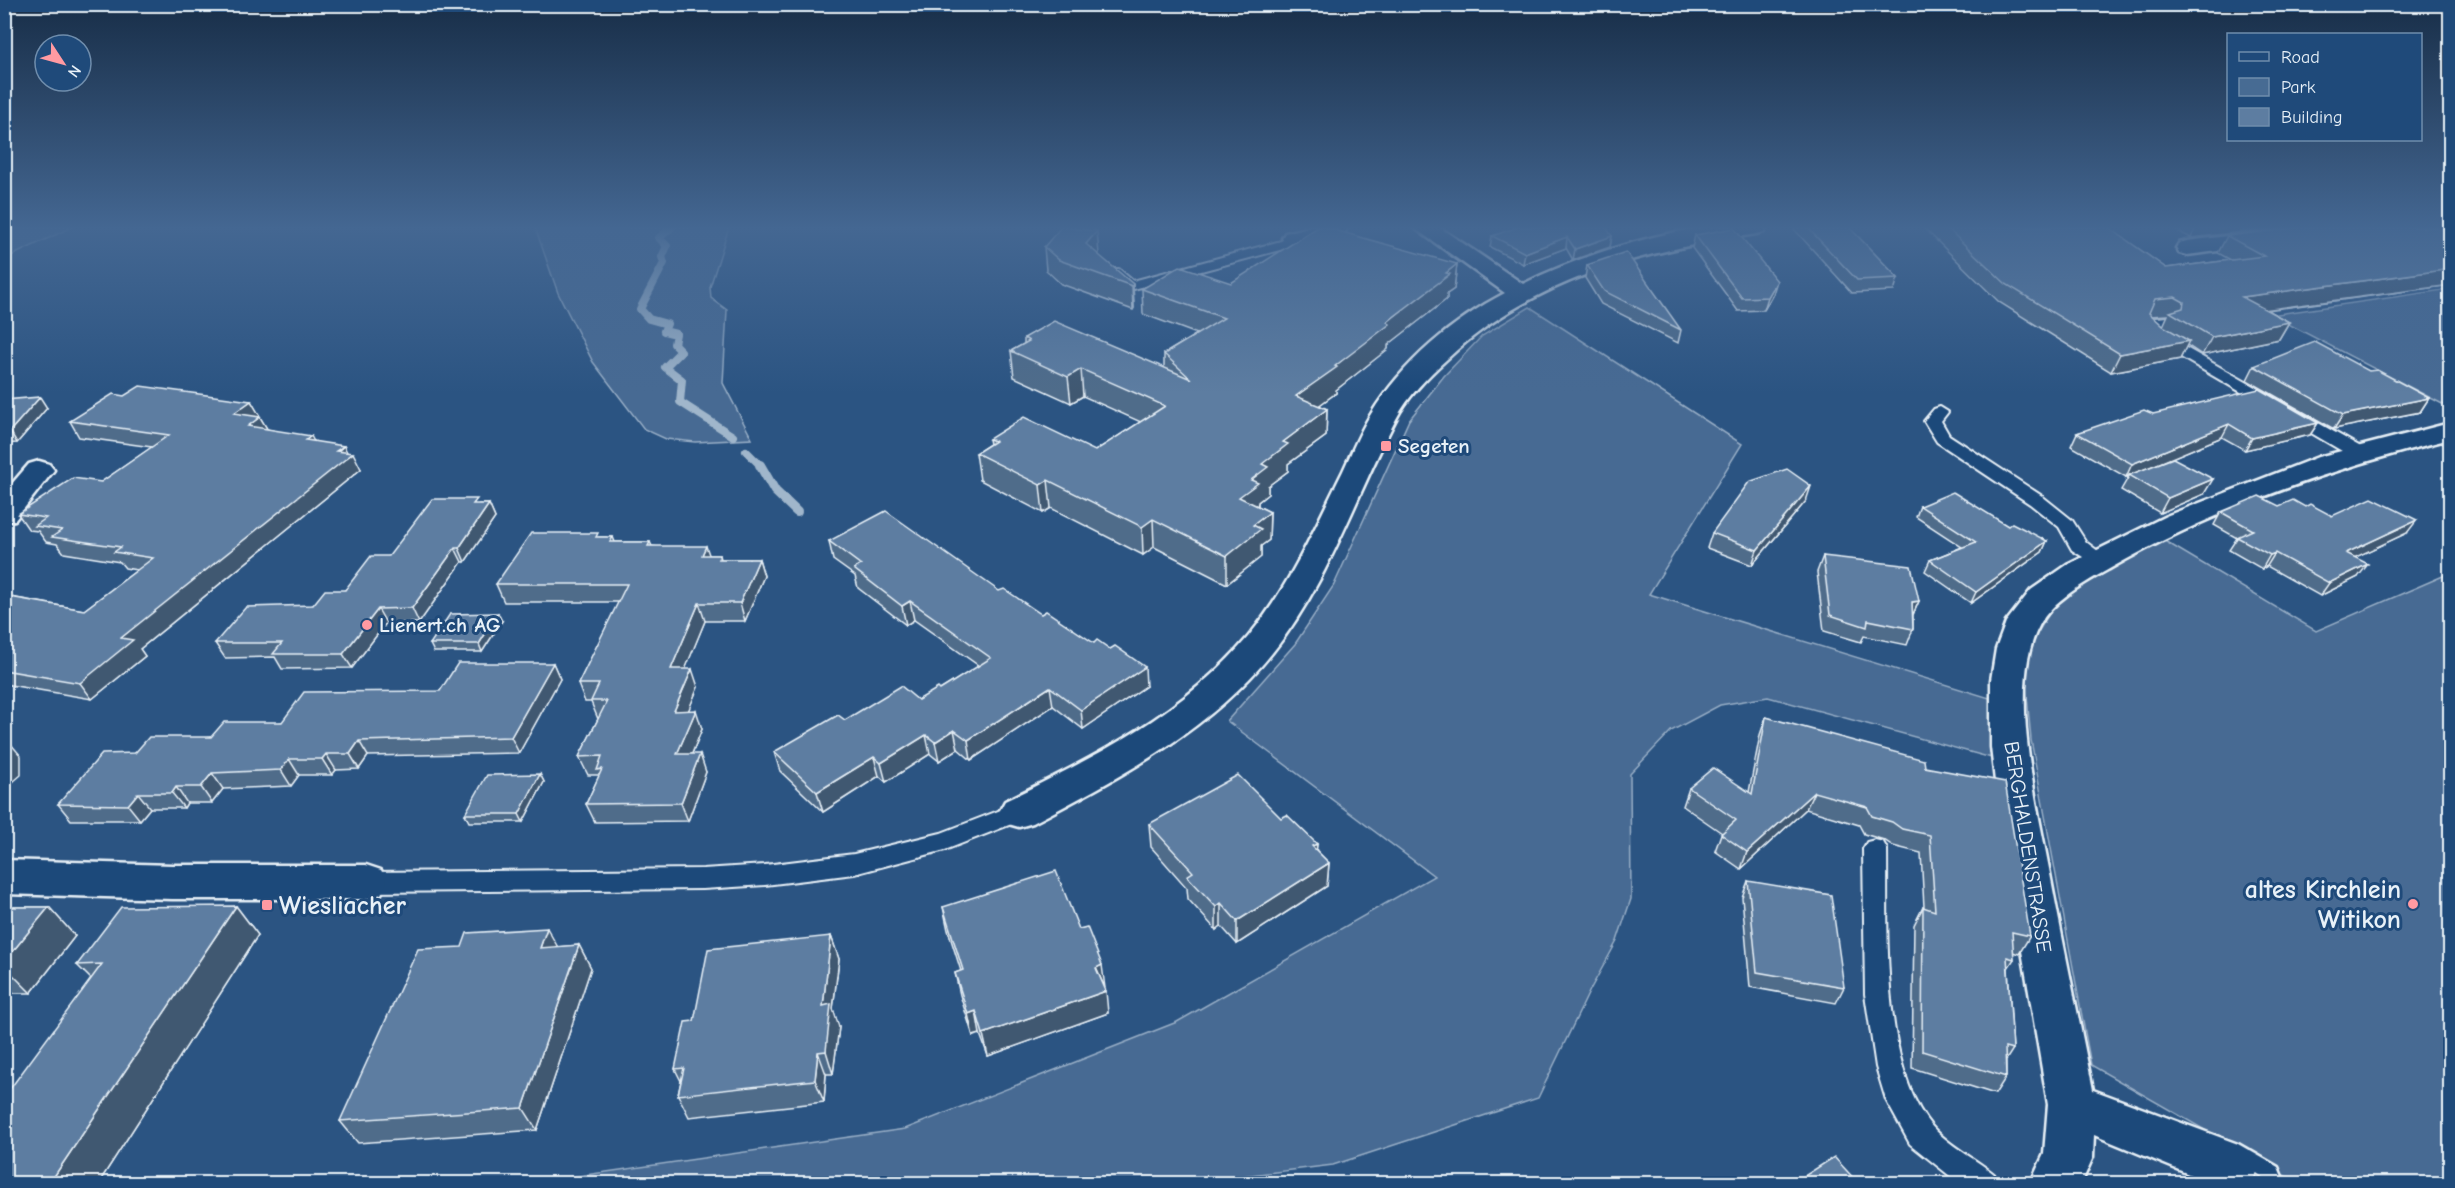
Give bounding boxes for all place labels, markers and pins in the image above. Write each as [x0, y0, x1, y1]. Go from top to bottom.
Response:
place label: Segeten [1398, 434, 1470, 458]
marker: Segeten [1379, 439, 1393, 453]
place label: Lienert.ch AG [379, 613, 501, 637]
marker: Lienert.ch AG [360, 618, 374, 632]
place label: altes Kirchlein Witikon [2245, 875, 2401, 935]
place label: Wiesliacher [279, 891, 407, 921]
marker: altes Kirchlein Witikon [2406, 897, 2420, 911]
marker: Wiesliacher [260, 898, 274, 912]

